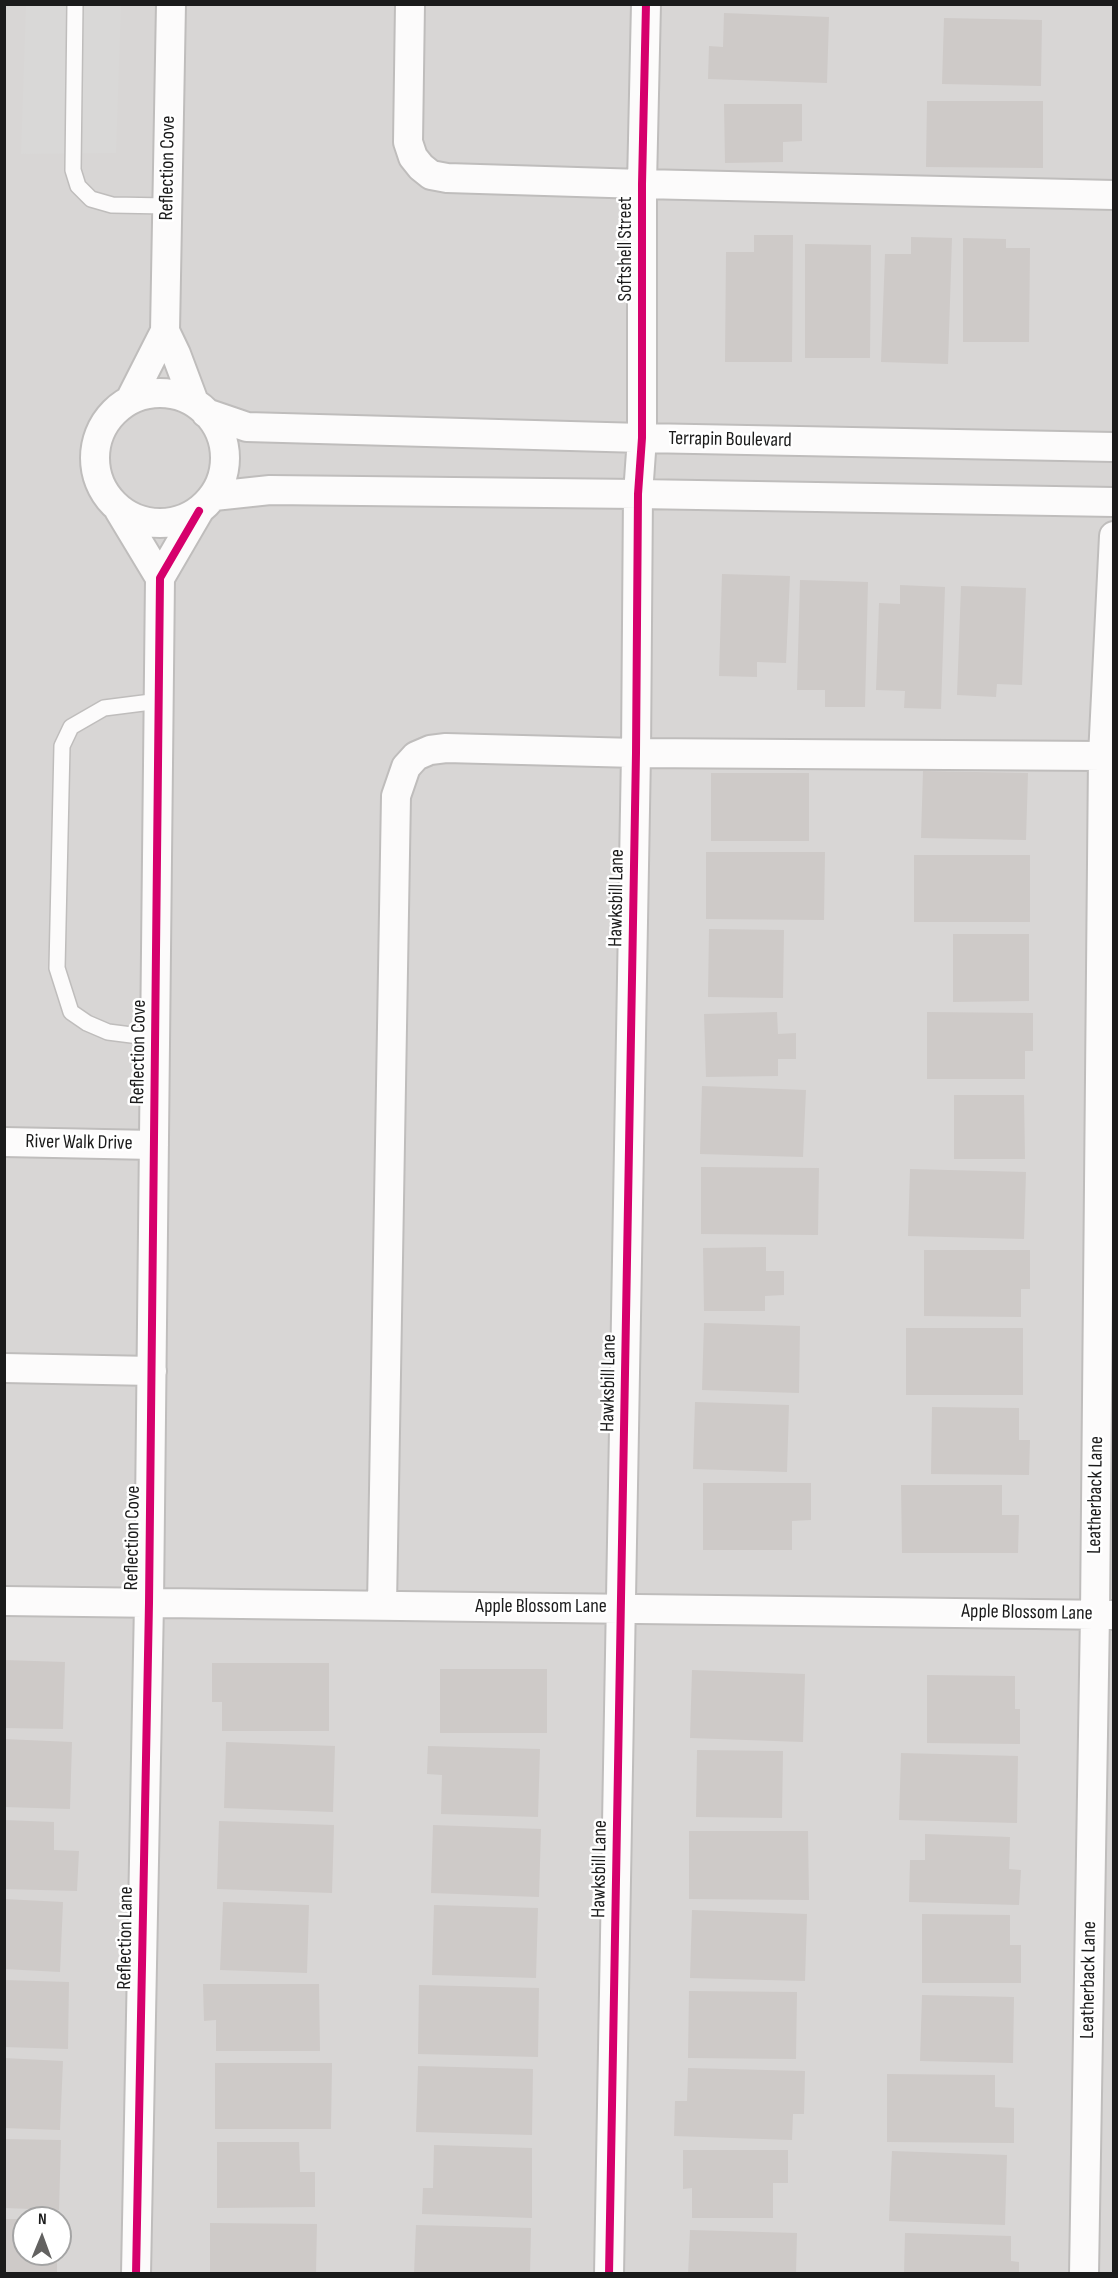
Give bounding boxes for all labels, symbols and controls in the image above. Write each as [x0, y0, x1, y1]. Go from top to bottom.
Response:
street label: Reflection Cove [155, 115, 181, 221]
street label: Softshell Street [614, 196, 638, 302]
street label: Terrapin Boulevard [668, 427, 792, 453]
street label: Hawksbill Lane [604, 849, 630, 947]
street label: Reflection Cove [126, 999, 152, 1105]
street label: River Walk Drive [25, 1130, 133, 1156]
street label: Hawksbill Lane [596, 1334, 622, 1432]
street label: Leatherback Lane [1083, 1436, 1109, 1554]
street label: Reflection Cove [120, 1485, 146, 1591]
street label: Apple Blossom Lane [475, 1595, 607, 1619]
street label: Apple Blossom Lane [961, 1600, 1093, 1626]
street label: Hawksbill Lane [587, 1820, 613, 1918]
street label: Reflection Lane [113, 1886, 139, 1990]
street label: Leatherback Lane [1076, 1921, 1102, 2039]
north arrow [12, 2206, 72, 2266]
text: N [38, 2210, 47, 2229]

